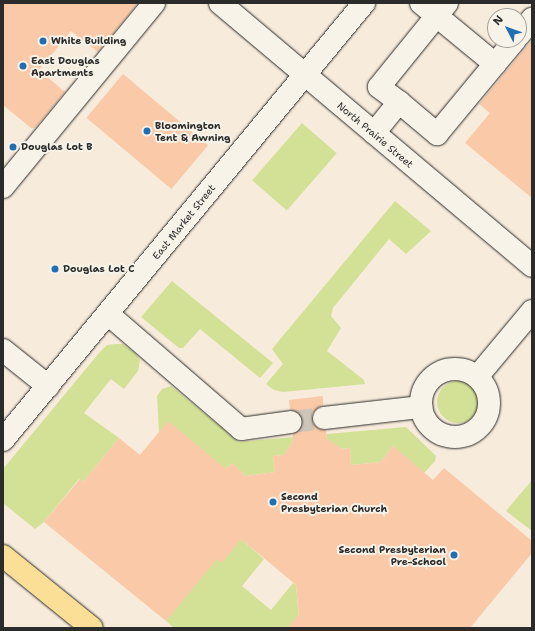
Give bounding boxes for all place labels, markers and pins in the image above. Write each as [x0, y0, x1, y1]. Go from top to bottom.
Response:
place label: White Building [51, 35, 126, 47]
marker: White Building [38, 36, 48, 46]
place label: East Douglas Apartments [31, 54, 100, 78]
marker: East Douglas Apartments [18, 61, 28, 71]
place label: Bloomington Tent & Awning [155, 119, 231, 142]
marker: Bloomington Tent & Awning [142, 126, 152, 136]
place label: Douglas Lot B [21, 141, 93, 153]
marker: Douglas Lot B [8, 142, 18, 152]
place label: Douglas Lot C [63, 263, 134, 275]
marker: Douglas Lot C [50, 264, 60, 274]
place label: Second Presbyterian Church [281, 490, 387, 514]
marker: Second Presbyterian Church [268, 497, 278, 507]
place label: Second Presbyterian Pre-School [339, 543, 446, 566]
marker: Second Presbyterian Pre-School [449, 550, 459, 560]

